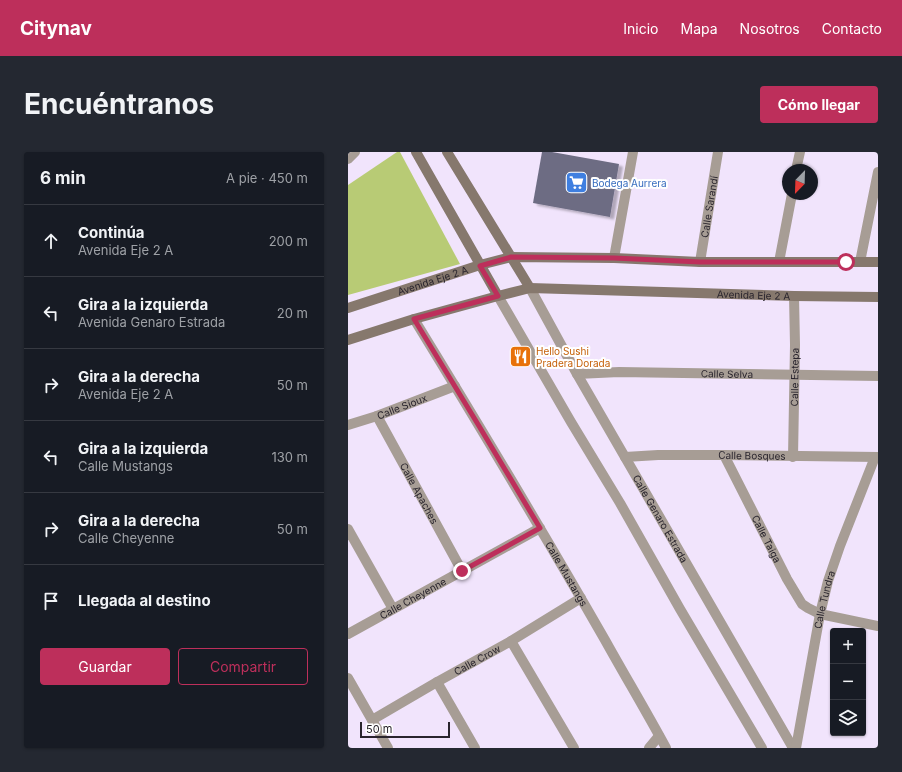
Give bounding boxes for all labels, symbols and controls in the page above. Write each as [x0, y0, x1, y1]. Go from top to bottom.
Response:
text: Citynav [20, 17, 92, 40]
text: Inicio [623, 20, 659, 37]
text: Mapa [681, 20, 718, 37]
text: Nosotros [740, 20, 800, 37]
text: Contacto [822, 20, 882, 37]
button: Cómo llegar [760, 86, 878, 123]
text: Encuéntranos [24, 87, 214, 121]
north arrow [782, 164, 818, 200]
text: 6 min [40, 168, 86, 188]
text: A pie · 450 m [226, 170, 308, 186]
supermarket icon: Bodega Aurrera [563, 170, 589, 196]
street label: Calle Sarandí [698, 174, 720, 238]
place label: Bodega Aurrera [592, 177, 667, 189]
text: Continúa [78, 223, 145, 242]
icon: ahead [40, 230, 62, 252]
text: 200 m [269, 233, 308, 249]
text: Avenida Eje 2 A [78, 242, 173, 258]
route start [837, 253, 855, 271]
street label: Avenida Eje 2 A [396, 263, 469, 297]
street label: Avenida Eje 2 A [717, 288, 790, 302]
text: Gira a la izquierda [78, 295, 208, 314]
icon: left [40, 302, 62, 324]
text: 20 m [277, 305, 308, 321]
text: Avenida Genaro Estrada [78, 314, 225, 330]
restaurant icon: Hello Sushi Pradera Dorada [508, 344, 534, 370]
place label: Hello Sushi Pradera Dorada [536, 345, 610, 369]
street label: Calle Estepa [788, 348, 801, 406]
text: Gira a la derecha [78, 367, 200, 386]
street label: Calle Selva [701, 367, 753, 380]
icon: right [40, 374, 62, 396]
text: 50 m [277, 377, 308, 393]
text: Avenida Eje 2 A [78, 386, 173, 402]
street label: Calle Sioux [375, 391, 429, 421]
text: Gira a la izquierda [78, 439, 208, 458]
icon: left [40, 446, 62, 468]
text: 130 m [271, 449, 308, 465]
street label: Calle Bosques [718, 449, 786, 462]
text: Calle Mustangs [78, 458, 173, 474]
street label: Calle Apaches [398, 460, 441, 526]
street label: Calle Genaro Estrada [630, 473, 691, 565]
text: Gira a la derecha [78, 511, 200, 530]
street label: Calle Taiga [749, 513, 784, 565]
icon: right [40, 518, 62, 540]
text: 50 m [277, 521, 308, 537]
text: Calle Cheyenne [78, 530, 174, 546]
street label: Calle Mustangs [543, 539, 590, 608]
route end [453, 562, 471, 580]
street label: Calle Tundra [811, 569, 837, 630]
street label: Calle Cheyenne [377, 575, 448, 621]
icon: arrive [40, 590, 62, 612]
text: Llegada al destino [78, 591, 211, 610]
map controls [830, 628, 866, 736]
button: + [830, 628, 866, 664]
street label: Calle Crow [452, 642, 502, 678]
button: Guardar [40, 648, 170, 685]
button: Compartir [178, 648, 308, 685]
button: − [830, 664, 866, 700]
button: layers [830, 700, 866, 736]
scale bar [360, 720, 450, 739]
text: 50 m [366, 722, 392, 736]

